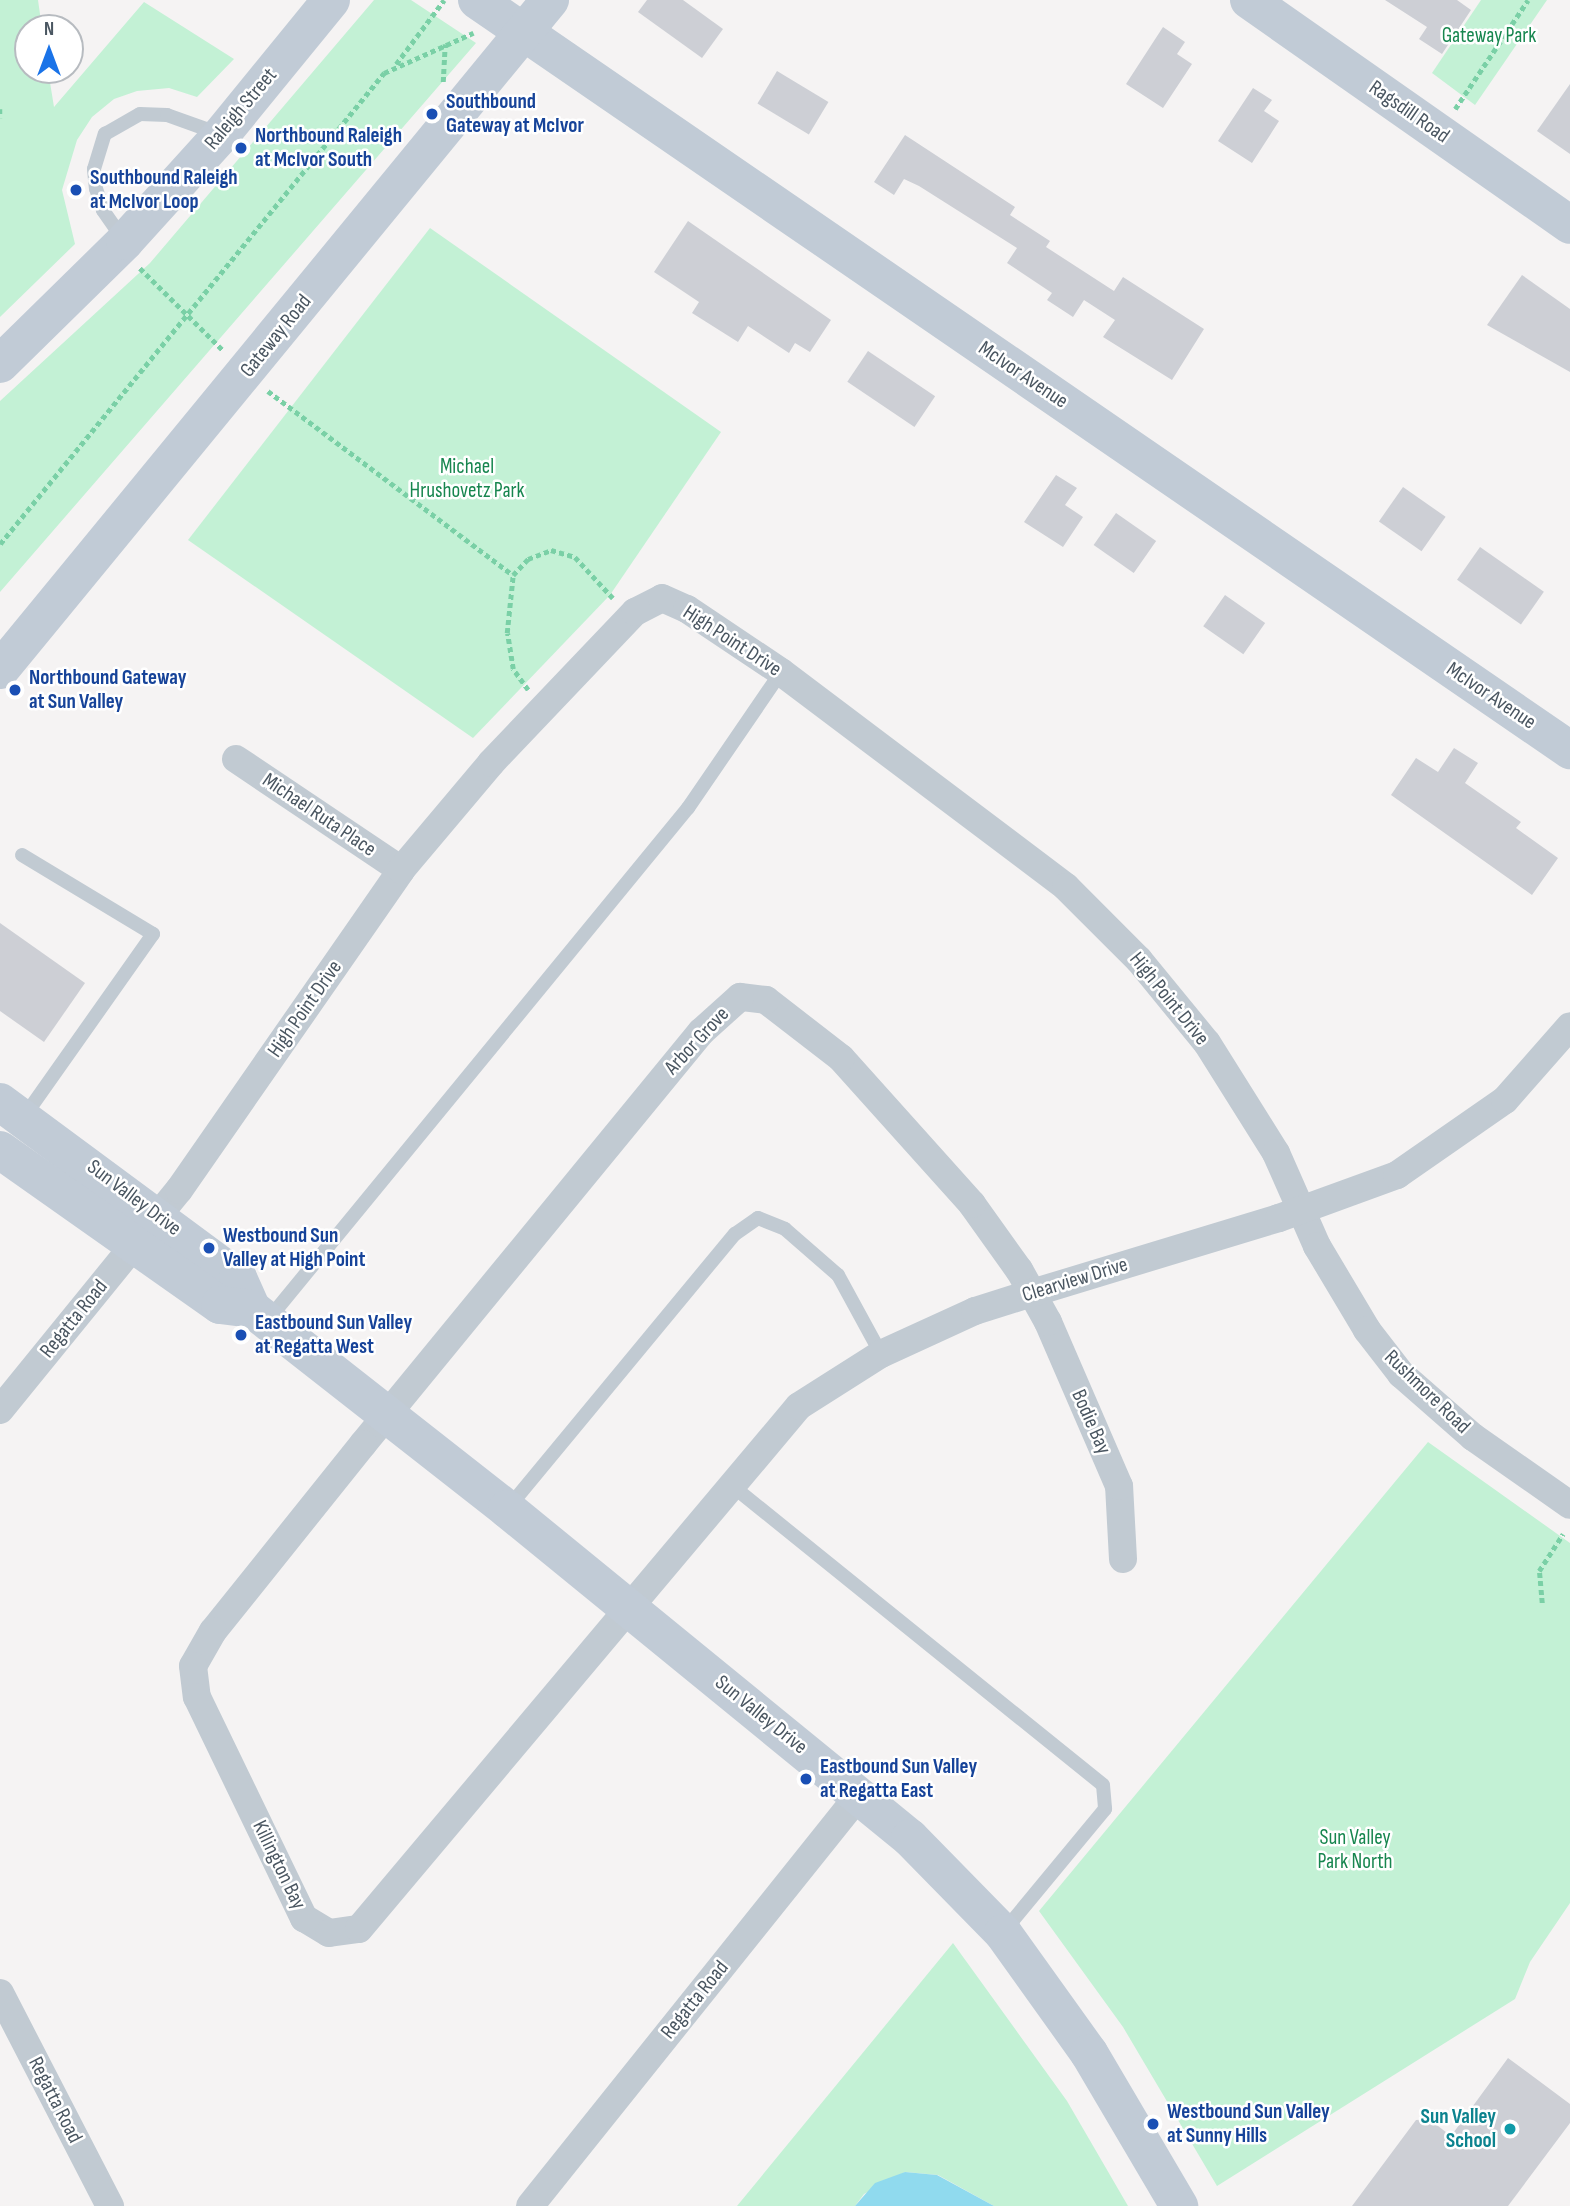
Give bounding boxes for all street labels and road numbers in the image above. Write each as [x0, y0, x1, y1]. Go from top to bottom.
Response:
street label: Raleigh Street [200, 63, 282, 155]
street label: Ragsdill Road [1364, 75, 1454, 149]
street label: Gateway Road [235, 290, 317, 382]
street label: McIvor Avenue [973, 336, 1073, 414]
street label: High Point Drive [678, 600, 786, 682]
street label: McIvor Avenue [1441, 657, 1541, 735]
street label: Michael Ruta Place [258, 768, 380, 862]
street label: High Point Drive [1124, 947, 1214, 1051]
street label: High Point Drive [262, 956, 348, 1062]
street label: Arbor Grove [659, 1002, 735, 1080]
street label: Sun Valley Drive [82, 1154, 186, 1242]
street label: Clearview Drive [1019, 1252, 1131, 1308]
street label: Regatta Road [35, 1275, 113, 1363]
street label: Rushmore Road [1379, 1345, 1475, 1439]
street label: Bodie Bay [1066, 1386, 1116, 1458]
street label: Sun Valley Drive [710, 1670, 812, 1760]
street label: Killington Bay [247, 1816, 311, 1914]
street label: Regatta Road [656, 1956, 734, 2044]
street label: Regatta Road [23, 2053, 87, 2147]

